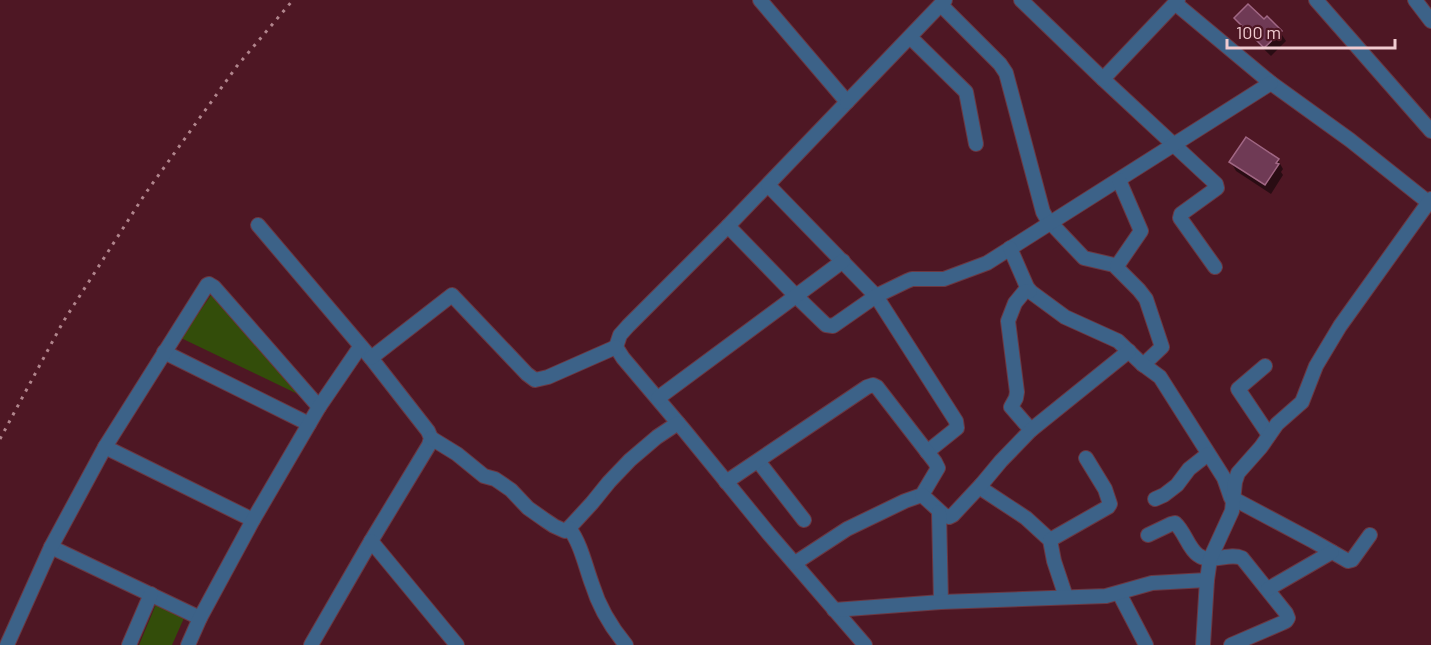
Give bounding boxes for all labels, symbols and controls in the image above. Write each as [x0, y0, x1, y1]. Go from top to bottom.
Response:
scale bar [1227, 12, 1395, 50]
text: 100 m [1236, 21, 1281, 43]

